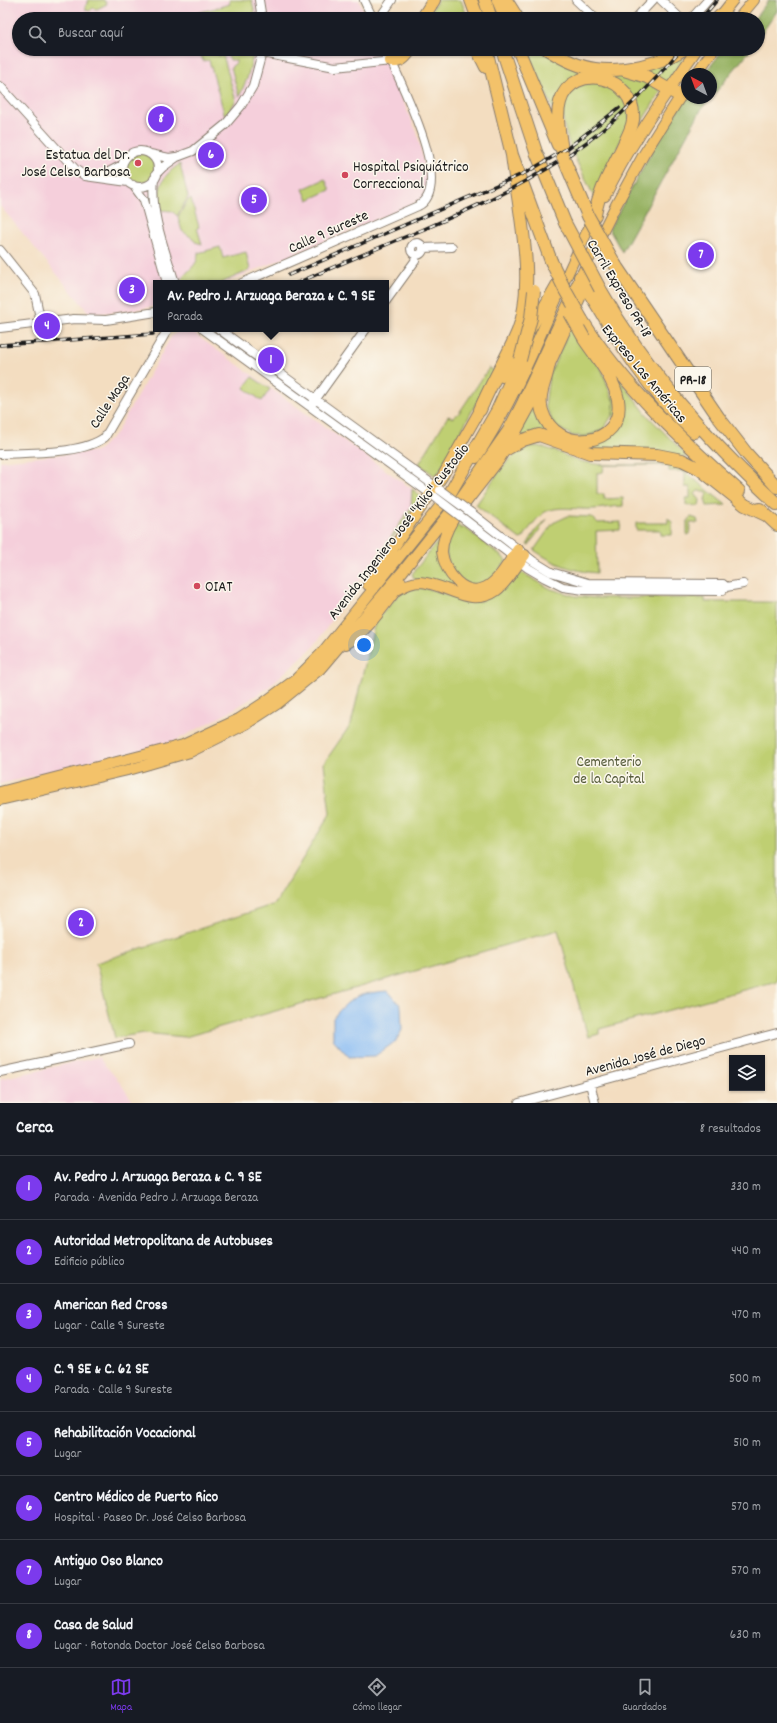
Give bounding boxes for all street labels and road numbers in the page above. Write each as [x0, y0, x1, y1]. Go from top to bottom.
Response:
street label: Calle 9 Sureste [285, 205, 373, 260]
street label: Carril Expreso PR-18 [580, 235, 656, 343]
street label: Expreso Las Américas [595, 320, 692, 429]
road number: PR-18 [675, 367, 711, 391]
street label: Calle Maga [85, 370, 137, 434]
street label: Avenida Ingeniero José "Kiko" Custodio [324, 439, 476, 625]
street label: Avenida José de Diego [583, 1030, 709, 1084]

